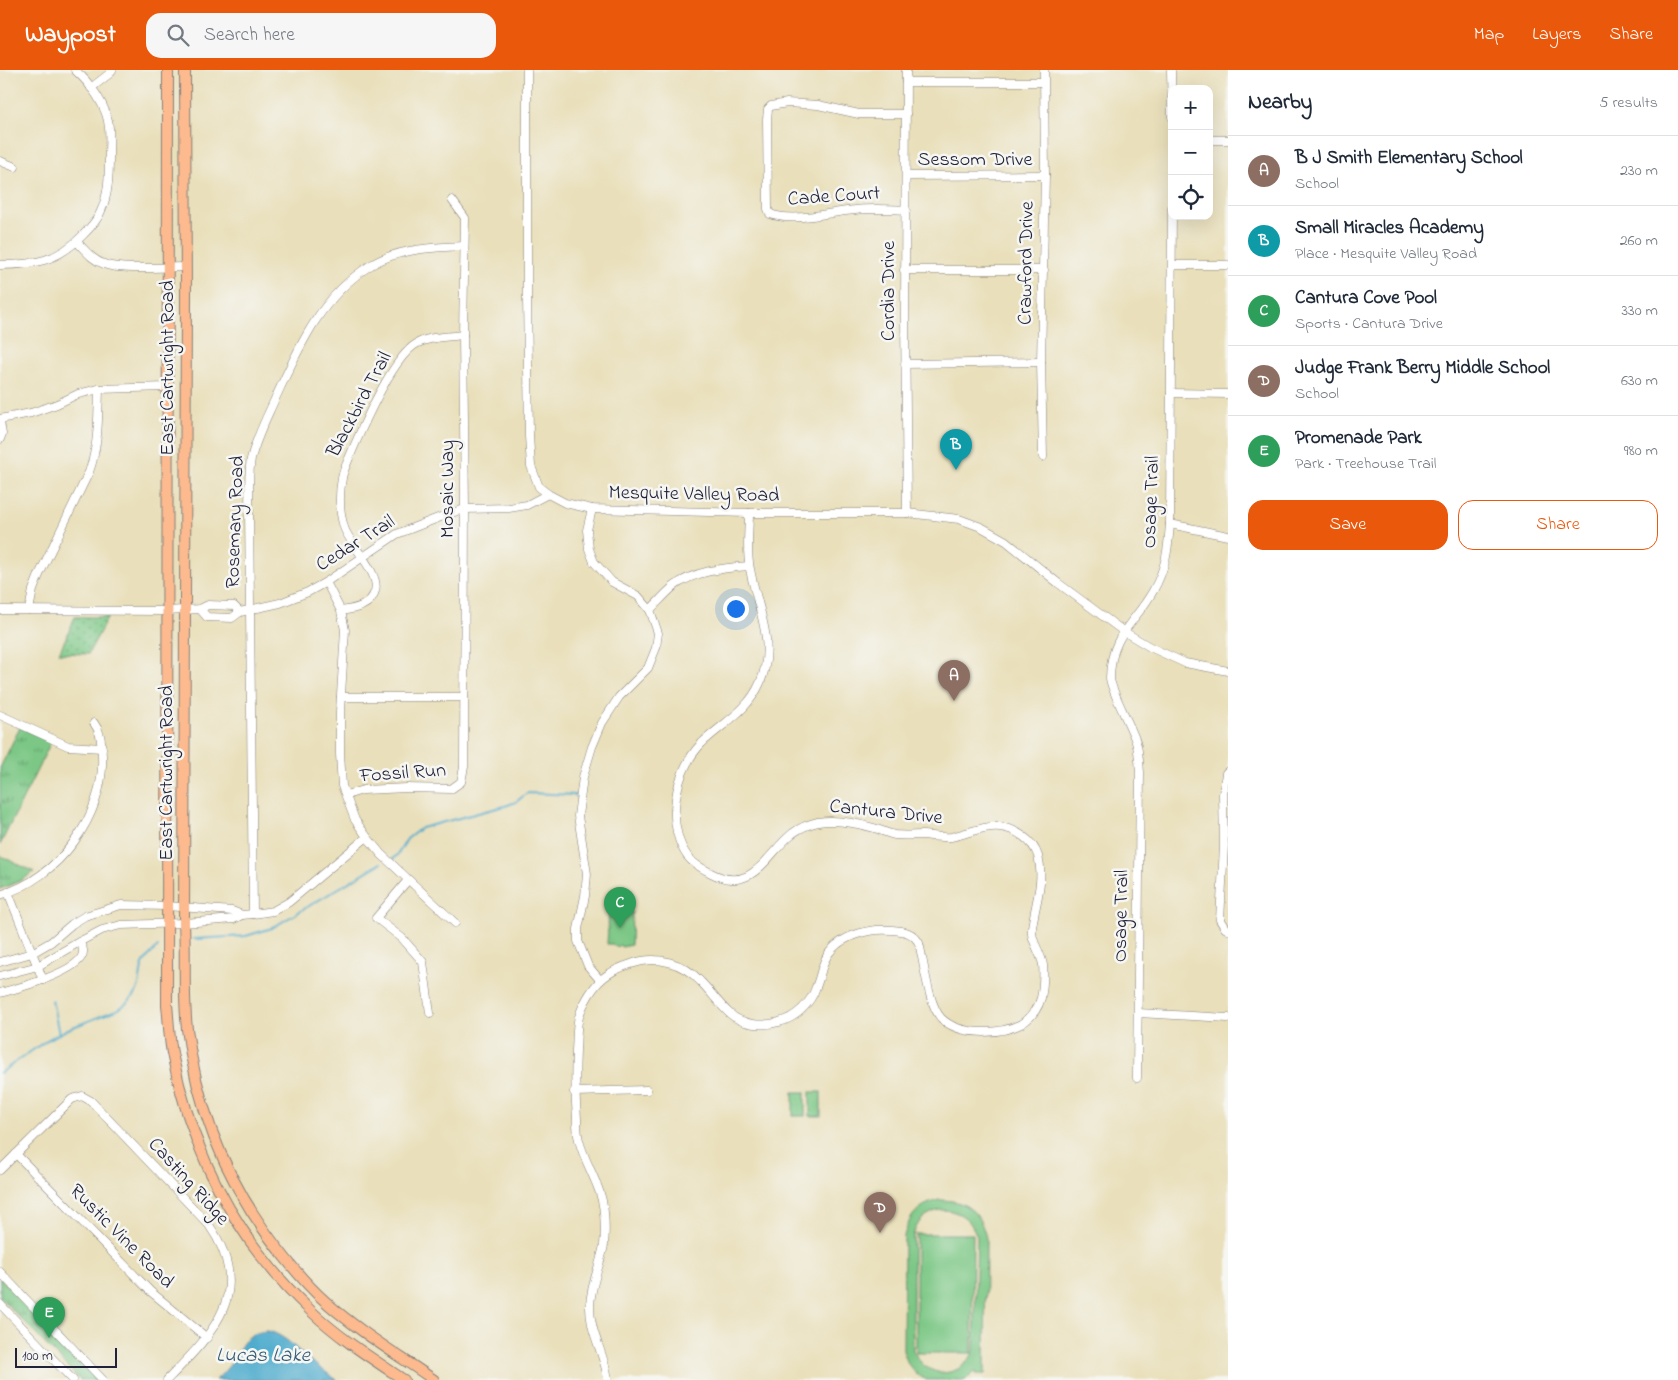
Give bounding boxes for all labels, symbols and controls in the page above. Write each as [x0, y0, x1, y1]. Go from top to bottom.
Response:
search box [146, 13, 496, 58]
text: Waypost [25, 18, 116, 53]
icon: search [164, 21, 192, 49]
text: Search here [204, 22, 295, 49]
text: Map [1474, 22, 1504, 48]
text: Layers [1532, 22, 1582, 48]
text: Share [1610, 22, 1653, 48]
map controls [1168, 85, 1213, 220]
button: + [1168, 85, 1213, 130]
text: Nearby [1248, 88, 1312, 118]
text: 5 results [1599, 91, 1658, 115]
button: − [1168, 130, 1213, 175]
text: B J Smith Elementary School [1295, 145, 1523, 172]
street label: Sessom Drive [918, 146, 1032, 175]
text: A [1259, 159, 1269, 183]
text: 230 m [1620, 159, 1658, 183]
text: School [1295, 172, 1339, 196]
button: locate [1168, 175, 1213, 220]
street label: Cade Court [787, 179, 882, 215]
street label: Crawford Drive [1011, 201, 1043, 325]
text: Small Miracles Academy [1295, 215, 1484, 242]
text: B [1259, 229, 1269, 253]
text: 260 m [1620, 229, 1658, 253]
street label: Cordia Drive [875, 241, 904, 341]
text: Place · Mesquite Valley Road [1295, 242, 1477, 266]
street label: East Cartwright Road [154, 280, 184, 456]
text: Cantura Cove Pool [1295, 285, 1437, 312]
text: C [1260, 299, 1268, 323]
text: 330 m [1621, 299, 1658, 323]
text: Sports · Cantura Drive [1295, 312, 1443, 336]
street label: Blackbird Trail [319, 347, 400, 464]
text: Judge Frank Berry Middle School [1295, 355, 1550, 382]
text: D [1258, 369, 1270, 393]
text: 630 m [1621, 369, 1658, 393]
text: School [1295, 382, 1339, 406]
text: Promenade Park [1295, 425, 1422, 452]
pin: B [940, 429, 972, 470]
text: E [1259, 439, 1269, 463]
text: 980 m [1624, 439, 1658, 463]
street label: Mosaic Way [434, 440, 463, 538]
text: Park · Treehouse Trail [1295, 452, 1436, 476]
street label: Rosemary Road [219, 455, 253, 589]
street label: Osage Trail [1136, 455, 1169, 549]
street label: Mesquite Valley Road [608, 479, 780, 511]
button: Save [1248, 500, 1448, 550]
button: Share [1458, 500, 1658, 550]
street label: Cedar Trail [311, 508, 401, 580]
your location [723, 596, 749, 622]
pin: A [938, 660, 970, 701]
street label: East Cartwright Road [153, 685, 183, 861]
street label: Fossil Run [358, 757, 447, 792]
street label: Cantura Drive [828, 793, 944, 833]
street label: Osage Trail [1107, 870, 1138, 963]
pin: C [604, 887, 636, 928]
street label: Casting Ridge [140, 1131, 236, 1233]
street label: Rustic Vine Road [62, 1178, 180, 1296]
pin: D [864, 1192, 896, 1233]
pin: E [33, 1297, 65, 1338]
water label: Lucas Lake [216, 1341, 312, 1371]
scale bar [15, 1345, 118, 1368]
text: 100 m [22, 1346, 53, 1367]

